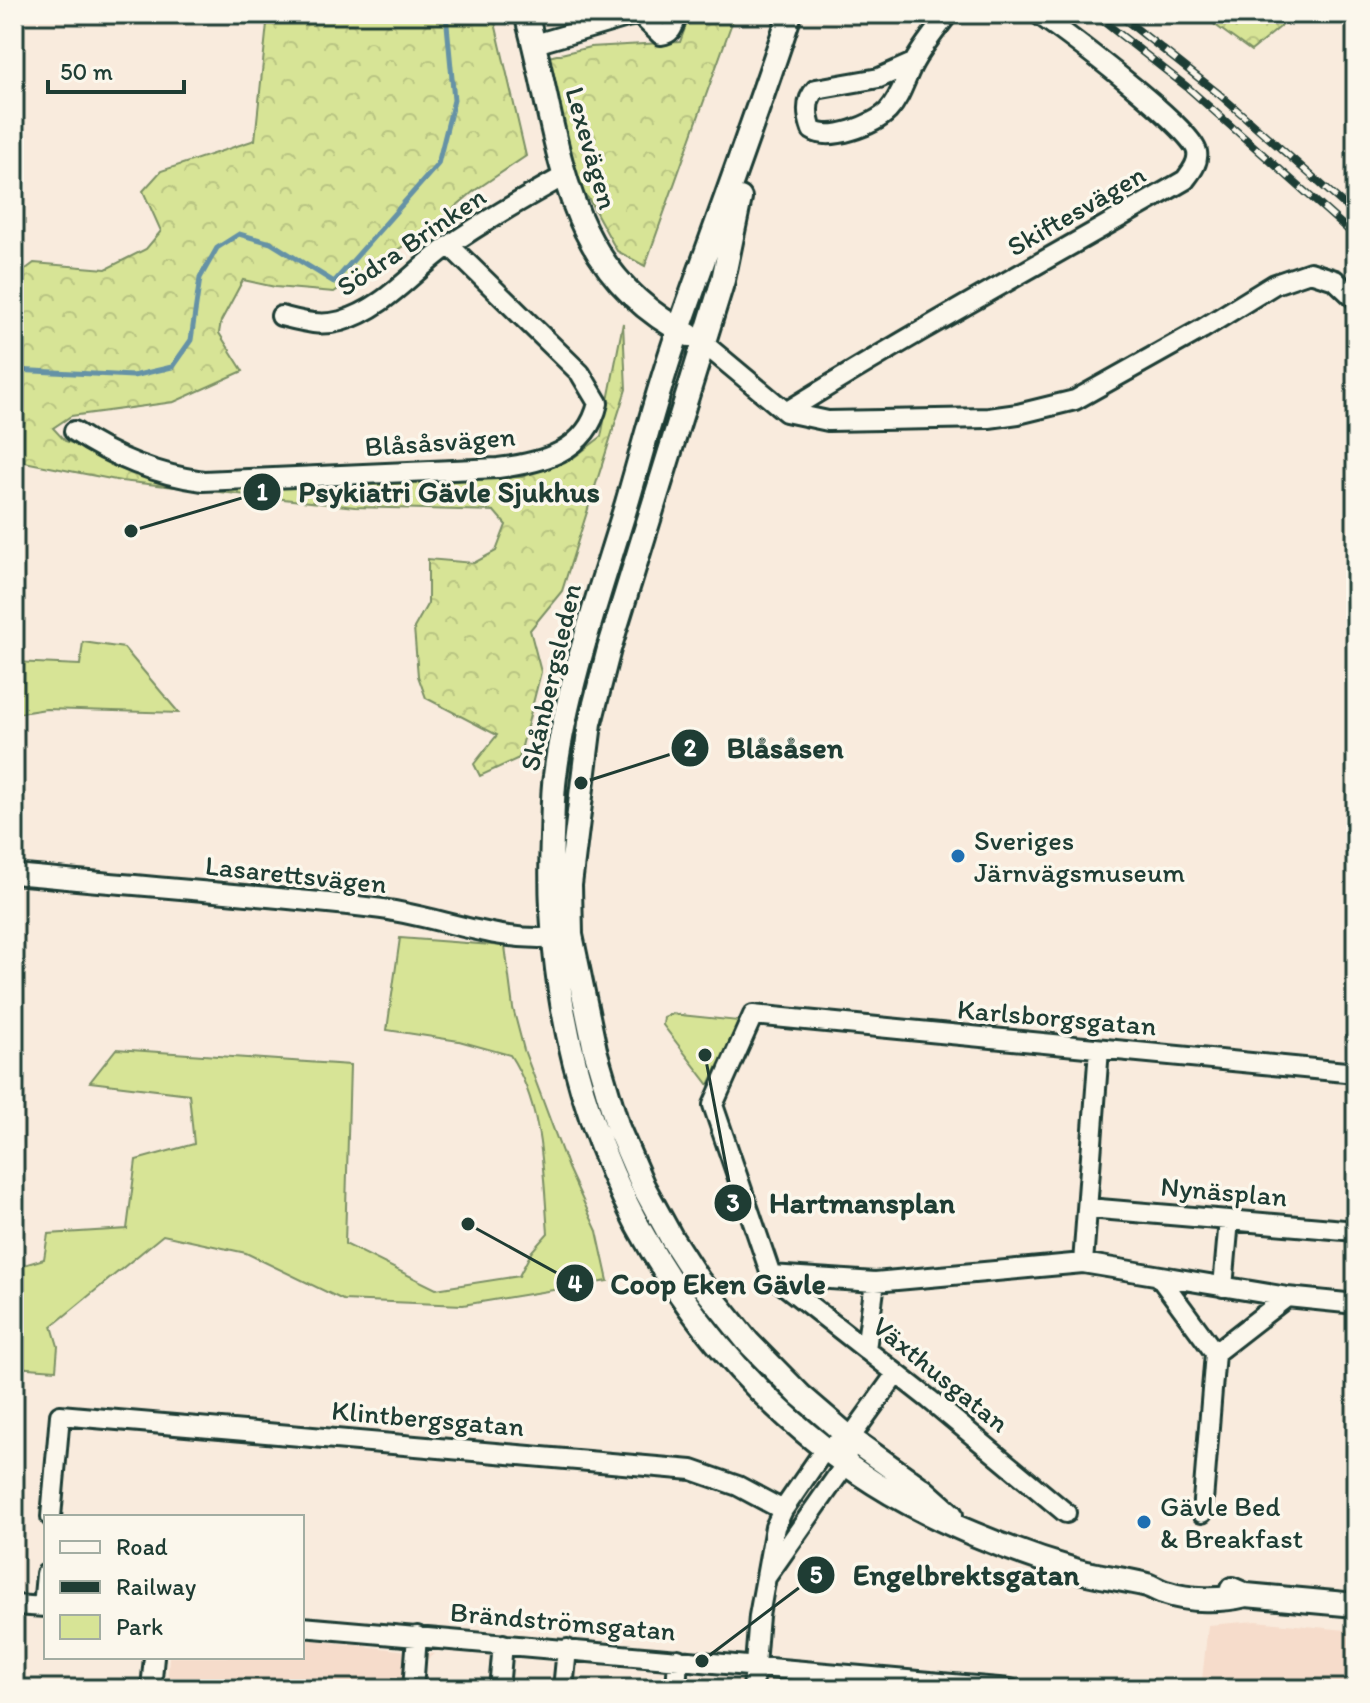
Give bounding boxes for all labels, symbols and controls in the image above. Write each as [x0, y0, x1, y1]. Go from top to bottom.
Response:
scale bar [48, 44, 184, 94]
text: 50 m [60, 57, 113, 86]
street label: Lexevägen [558, 83, 626, 213]
street label: Skiftesvägen [1001, 157, 1151, 263]
street label: Södra Brinken [330, 179, 492, 303]
street label: Blåsåsvägen [363, 419, 517, 463]
callout: Psykiatri Gävle Sjukhus [242, 465, 615, 519]
text: Psykiatri Gävle Sjukhus [298, 473, 600, 510]
text: 1 [256, 477, 268, 506]
street label: Skånbergsleden [512, 580, 588, 774]
callout: Blåsåsen [670, 721, 859, 775]
text: Blåsåsen [726, 729, 844, 766]
text: 2 [684, 733, 697, 762]
place label: Sveriges Järnvägsmuseum [974, 823, 1185, 889]
marker: Sveriges Järnvägsmuseum [949, 847, 967, 865]
street label: Lasarettsvägen [204, 848, 389, 900]
street label: Karlsborgsgatan [956, 991, 1158, 1043]
street label: Nynäsplan [1159, 1169, 1289, 1213]
callout: Hartmansplan [713, 1176, 971, 1230]
text: Hartmansplan [769, 1184, 956, 1221]
text: 3 [726, 1188, 740, 1217]
callout: Coop Eken Gävle [555, 1256, 841, 1310]
text: Coop Eken Gävle [610, 1265, 826, 1302]
text: 4 [568, 1269, 583, 1298]
street label: Växthusgatan [866, 1309, 1016, 1440]
street label: Klintbergsgatan [330, 1393, 526, 1443]
place label: Gävle Bed & Breakfast [1160, 1489, 1303, 1555]
marker: Gävle Bed & Breakfast [1135, 1513, 1153, 1531]
legend [44, 1515, 304, 1659]
text: Road [116, 1532, 168, 1561]
callout: Engelbrektsgatan [796, 1548, 1095, 1602]
text: Engelbrektsgatan [853, 1556, 1080, 1593]
text: 5 [810, 1560, 823, 1589]
text: Railway [116, 1572, 197, 1601]
street label: Brändströmsgatan [449, 1594, 677, 1648]
text: Park [116, 1612, 163, 1641]

